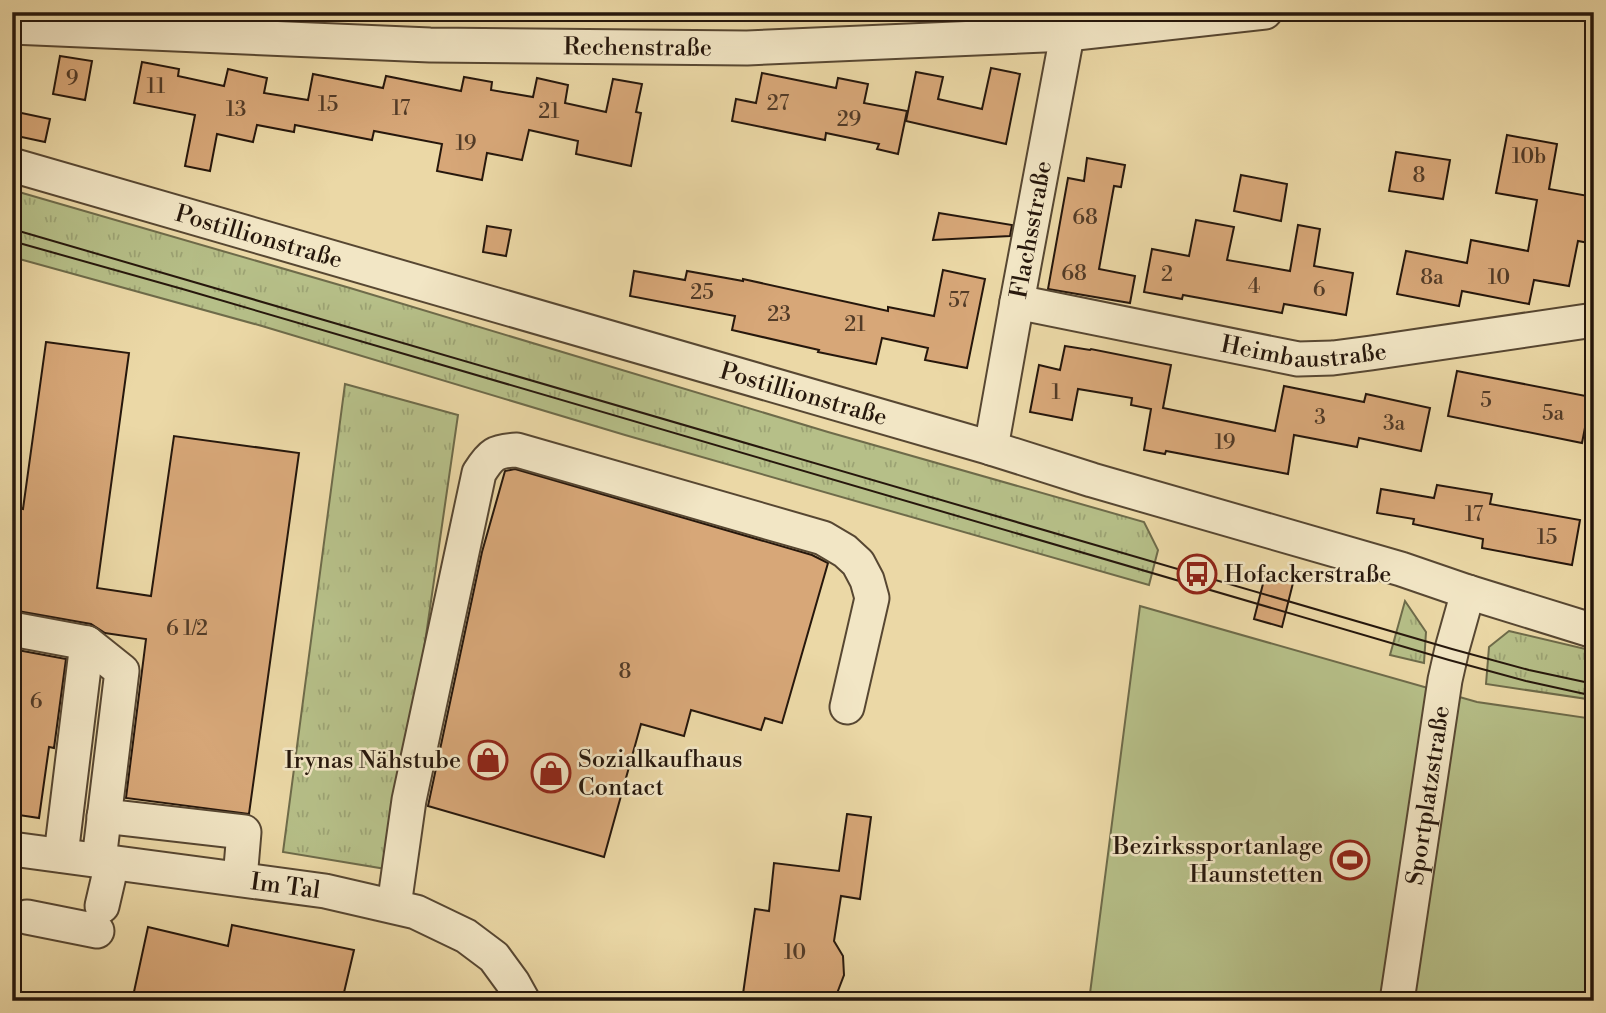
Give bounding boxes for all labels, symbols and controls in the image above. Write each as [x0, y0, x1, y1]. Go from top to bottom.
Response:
street label: Rechenstraße [563, 32, 712, 64]
house number: 9 [66, 66, 78, 92]
house number: 11 [147, 74, 165, 100]
house number: 27 [767, 91, 790, 117]
house number: 15 [318, 92, 338, 118]
house number: 17 [392, 96, 411, 122]
house number: 13 [226, 97, 246, 123]
house number: 21 [538, 99, 560, 125]
house number: 29 [837, 107, 861, 133]
house number: 19 [455, 131, 477, 157]
house number: 10b [1512, 144, 1546, 170]
street label: Flachsstraße [1004, 159, 1059, 301]
house number: 8 [1413, 163, 1425, 189]
street label: Postillionstraße [172, 199, 346, 276]
house number: 68 [1072, 205, 1098, 231]
house number: 68 [1061, 261, 1087, 287]
house number: 2 [1161, 262, 1173, 288]
house number: 8a [1420, 265, 1444, 291]
house number: 10 [1488, 265, 1510, 291]
house number: 4 [1248, 274, 1260, 300]
house number: 6 [1313, 277, 1326, 303]
house number: 25 [690, 280, 714, 306]
house number: 57 [948, 288, 970, 314]
house number: 23 [767, 302, 791, 328]
house number: 21 [844, 312, 866, 338]
street label: Heimbaustraße [1218, 330, 1389, 375]
street label: Postillionstraße [716, 356, 890, 433]
house number: 1 [1051, 380, 1061, 406]
house number: 5 [1480, 388, 1492, 414]
house number: 5a [1542, 401, 1564, 427]
house number: 3 [1314, 405, 1326, 431]
house number: 3a [1383, 411, 1405, 437]
house number: 19 [1214, 430, 1236, 456]
house number: 17 [1465, 502, 1484, 528]
house number: 15 [1537, 525, 1557, 551]
bus stop icon: Hofackerstraße [1176, 553, 1218, 595]
place label: Hofackerstraße [1224, 560, 1391, 590]
house number: 6 1/2 [166, 616, 208, 642]
house number: 8 [619, 659, 631, 685]
house number: 6 [30, 689, 43, 715]
street label: Sportplatzstraße [1401, 704, 1457, 887]
shop icon: Irynas Nähstube [467, 739, 509, 781]
place label: Sozialkaufhaus Contact [578, 745, 742, 803]
place label: Irynas Nähstube [285, 746, 461, 776]
shop icon: Sozialkaufhaus Contact [530, 752, 572, 794]
place label: Bezirkssportanlage Haunstetten [1112, 832, 1323, 890]
sports icon: Bezirkssportanlage Haunstetten [1329, 839, 1371, 881]
street label: Im Tal [249, 867, 322, 906]
house number: 10 [784, 940, 806, 966]

